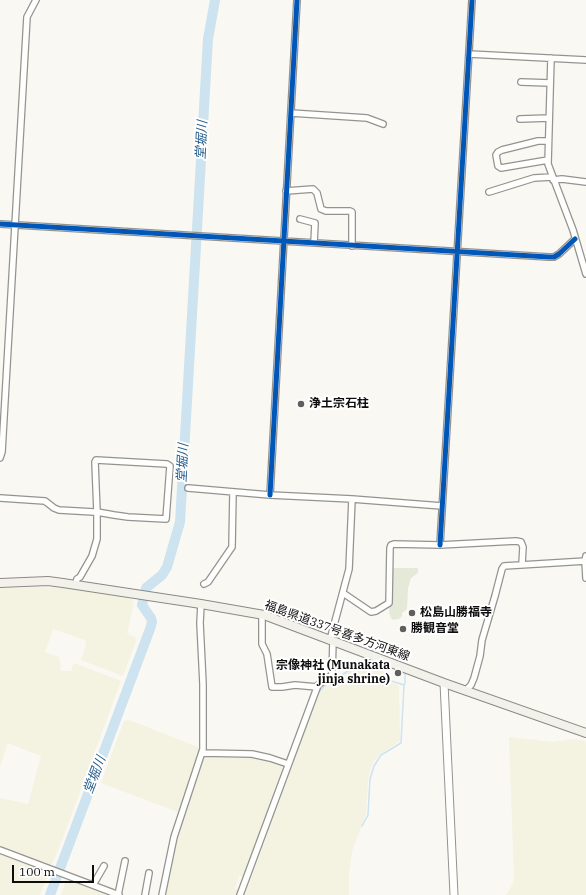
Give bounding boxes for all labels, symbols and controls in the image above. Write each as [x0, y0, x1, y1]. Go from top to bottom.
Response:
water label: 堂堀川 [193, 120, 211, 160]
place label: 浄土宗石柱 [309, 397, 369, 411]
marker: 浄土宗石柱 [296, 399, 306, 409]
water label: 堂堀川 [174, 443, 192, 483]
street label: 福島県道337号喜多方河東線 [262, 598, 412, 664]
place label: 松島山勝福寺 [420, 606, 492, 620]
marker: 松島山勝福寺 [407, 608, 417, 618]
place label: 勝観音堂 [411, 622, 459, 636]
marker: 勝観音堂 [398, 624, 408, 634]
place label: 宗像神社 (Munakata jinja shrine) [276, 659, 390, 687]
marker: 宗像神社 (Munakata jinja shrine) [393, 668, 403, 678]
water label: 堂堀川 [81, 754, 109, 796]
scale bar [14, 857, 96, 883]
text: 100 m [19, 864, 55, 879]

